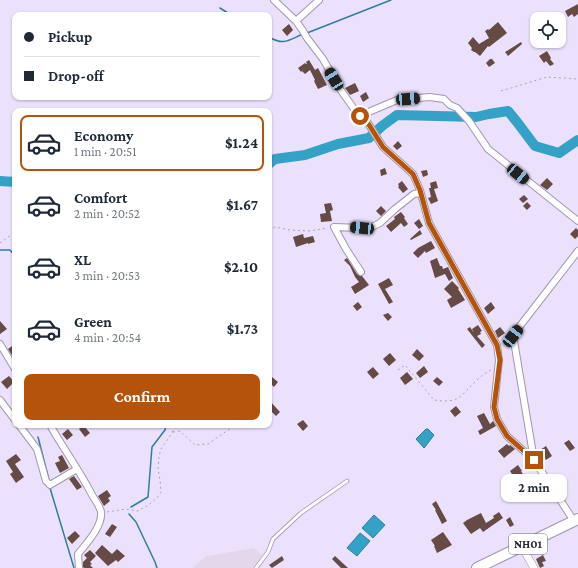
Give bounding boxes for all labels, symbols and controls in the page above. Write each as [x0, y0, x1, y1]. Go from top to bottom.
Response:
map controls [530, 12, 566, 48]
button: locate [530, 12, 566, 48]
text: Pickup [48, 29, 92, 45]
car [323, 66, 345, 92]
text: Drop-off [48, 68, 104, 84]
car [396, 92, 420, 106]
route start [351, 107, 369, 125]
icon: car [26, 125, 62, 161]
text: Economy [74, 128, 133, 144]
text: $1.24 [225, 135, 258, 151]
text: 1 min · 20:51 [74, 144, 137, 159]
car [505, 162, 531, 186]
icon: car [26, 187, 62, 223]
text: Comfort [74, 190, 128, 206]
text: $1.67 [226, 197, 258, 213]
text: 2 min · 20:52 [74, 206, 140, 221]
car [350, 221, 374, 235]
icon: car [26, 249, 62, 285]
text: XL [74, 252, 91, 268]
text: $2.10 [224, 259, 258, 275]
text: 3 min · 20:53 [74, 268, 140, 283]
icon: car [26, 311, 62, 347]
text: Green [74, 314, 112, 330]
text: $1.73 [227, 321, 258, 337]
car [501, 323, 525, 349]
text: 4 min · 20:54 [74, 330, 141, 345]
button: Confirm [24, 374, 260, 420]
route end [525, 451, 543, 469]
callout: 2 min [501, 474, 567, 502]
text: 2 min [518, 480, 550, 495]
road number: NH01 [509, 534, 547, 554]

